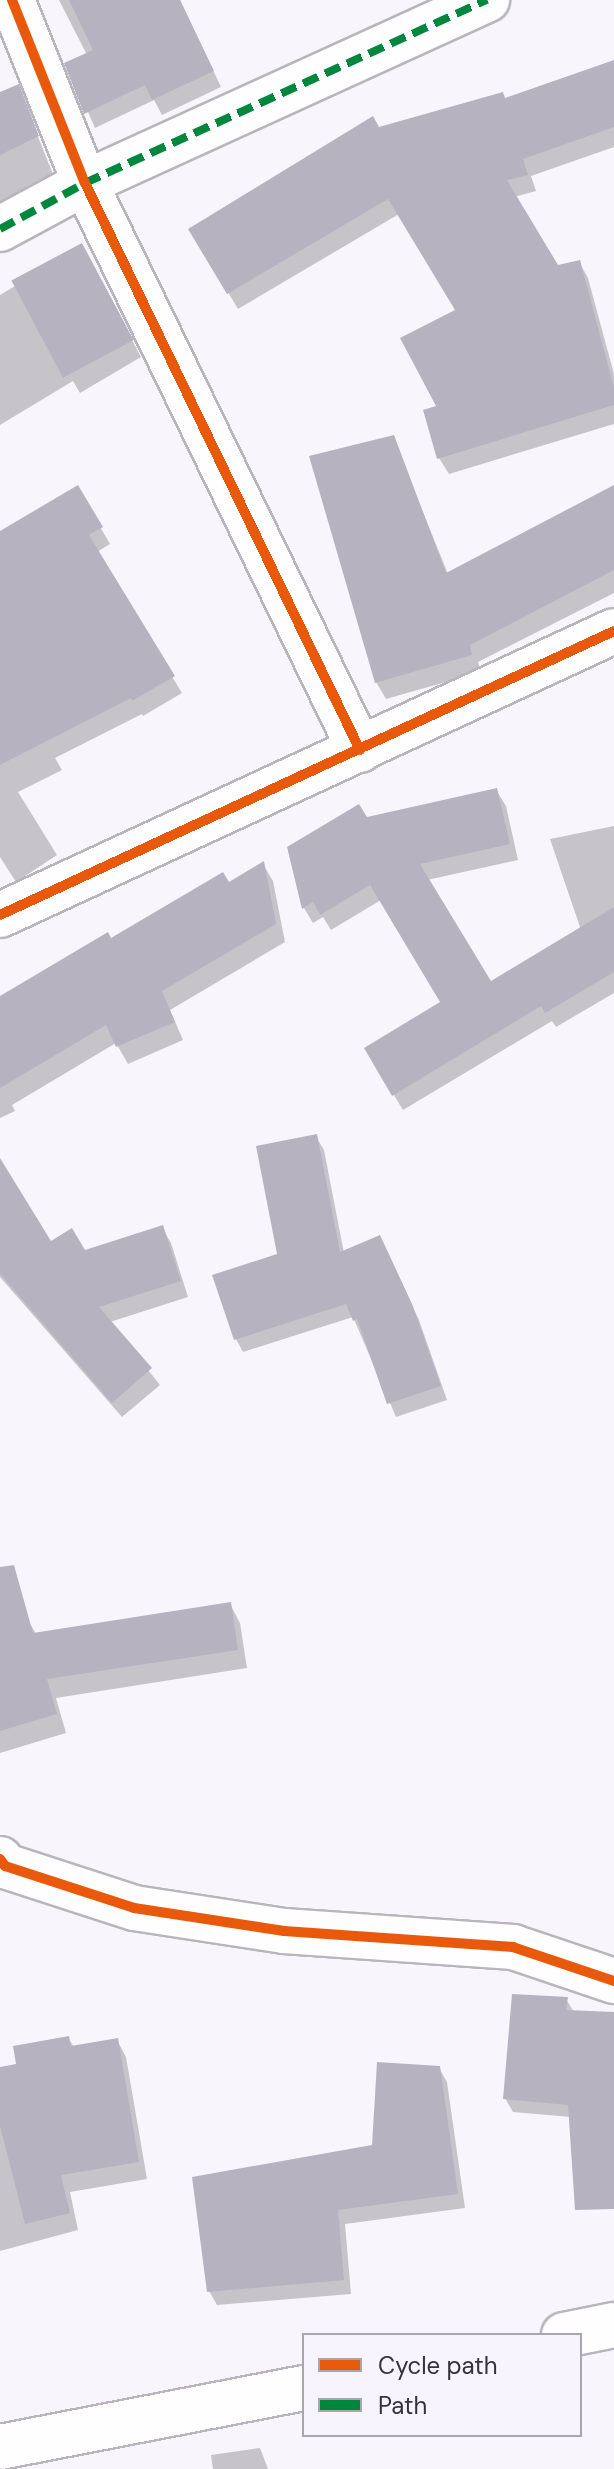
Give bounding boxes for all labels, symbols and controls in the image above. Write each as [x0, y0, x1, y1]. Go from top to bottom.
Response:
legend [302, 2333, 582, 2437]
text: Cycle path [378, 2350, 497, 2381]
text: Path [378, 2390, 427, 2421]

